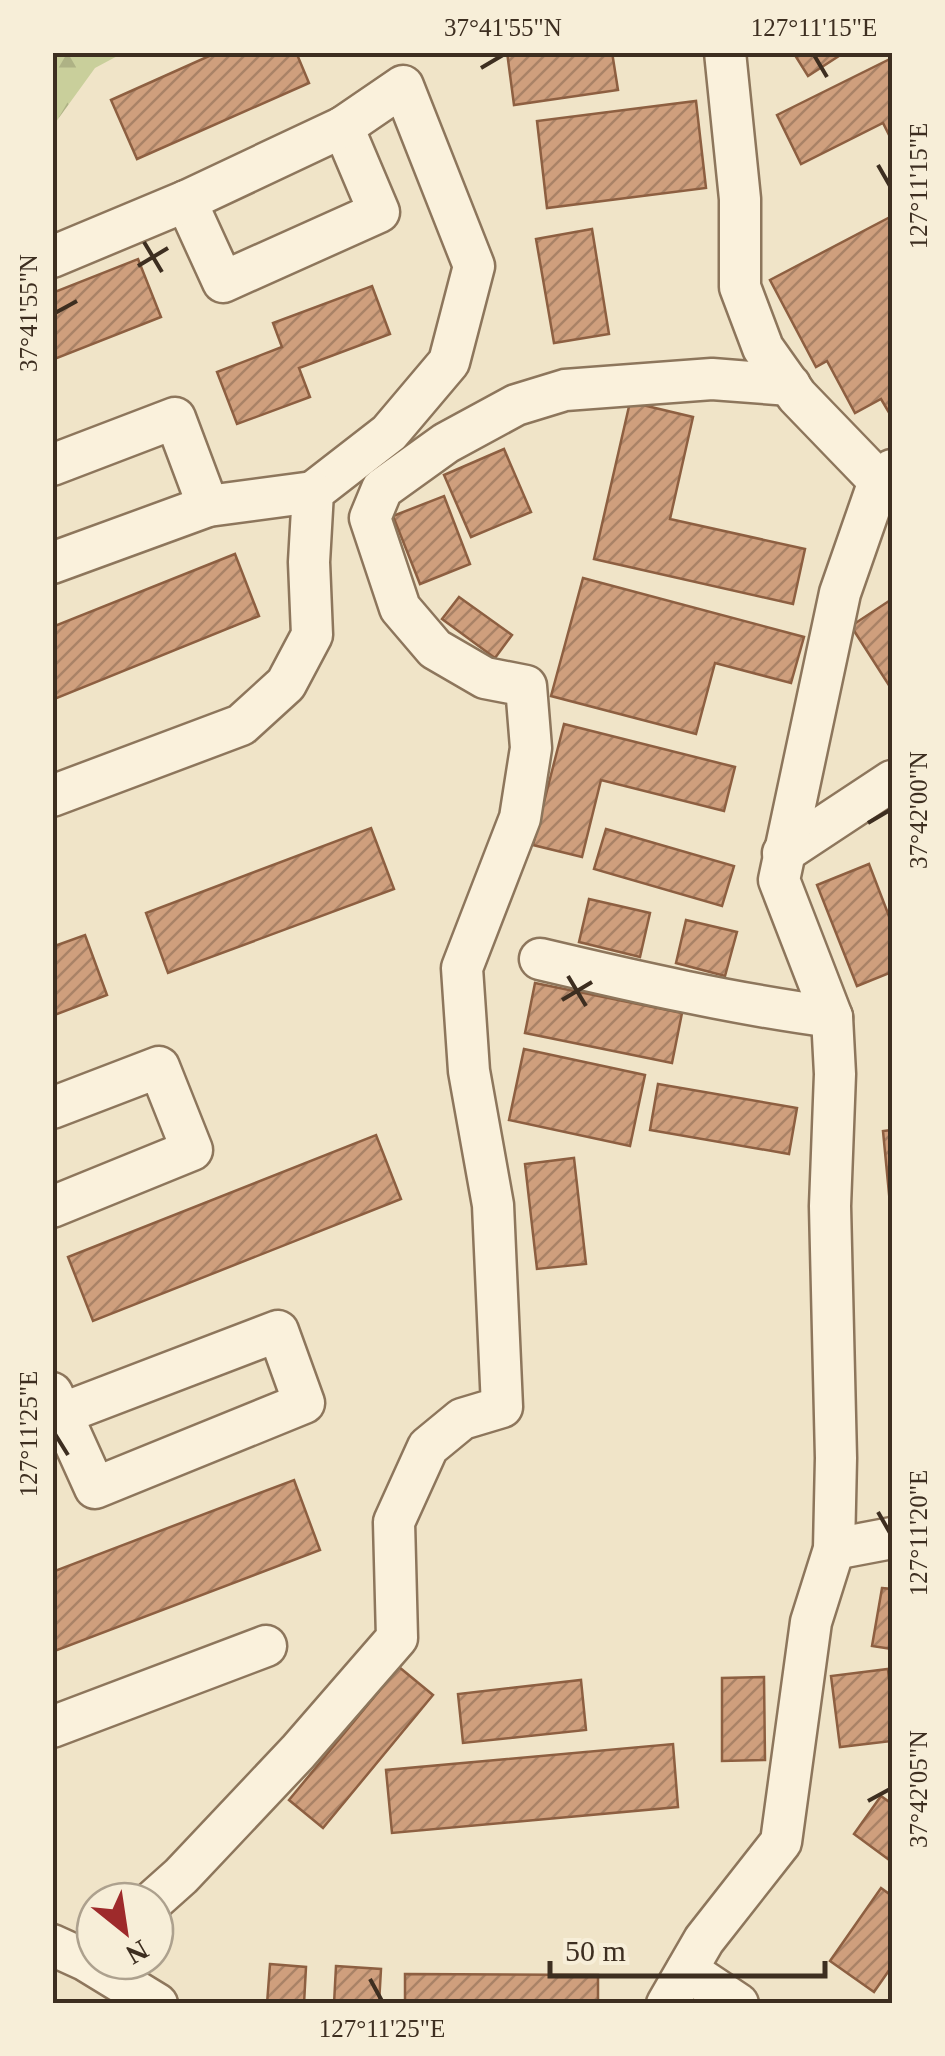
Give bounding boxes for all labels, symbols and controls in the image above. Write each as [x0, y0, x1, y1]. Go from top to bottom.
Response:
text: 37°41'55"N [444, 14, 562, 41]
text: 127°11'15"E [751, 14, 877, 41]
text: 127°11'15"E [905, 123, 932, 249]
text: 37°41'55"N [15, 254, 42, 372]
text: 37°42'00"N [905, 751, 932, 869]
text: 127°11'25"E [15, 1371, 42, 1497]
text: 127°11'20"E [905, 1470, 932, 1596]
text: 37°42'05"N [905, 1730, 932, 1848]
north arrow [75, 1881, 175, 1981]
scale bar [550, 1916, 825, 1978]
text: N [121, 1934, 154, 1971]
text: 50 m [565, 1934, 626, 1967]
text: 127°11'25"E [319, 2015, 445, 2042]

